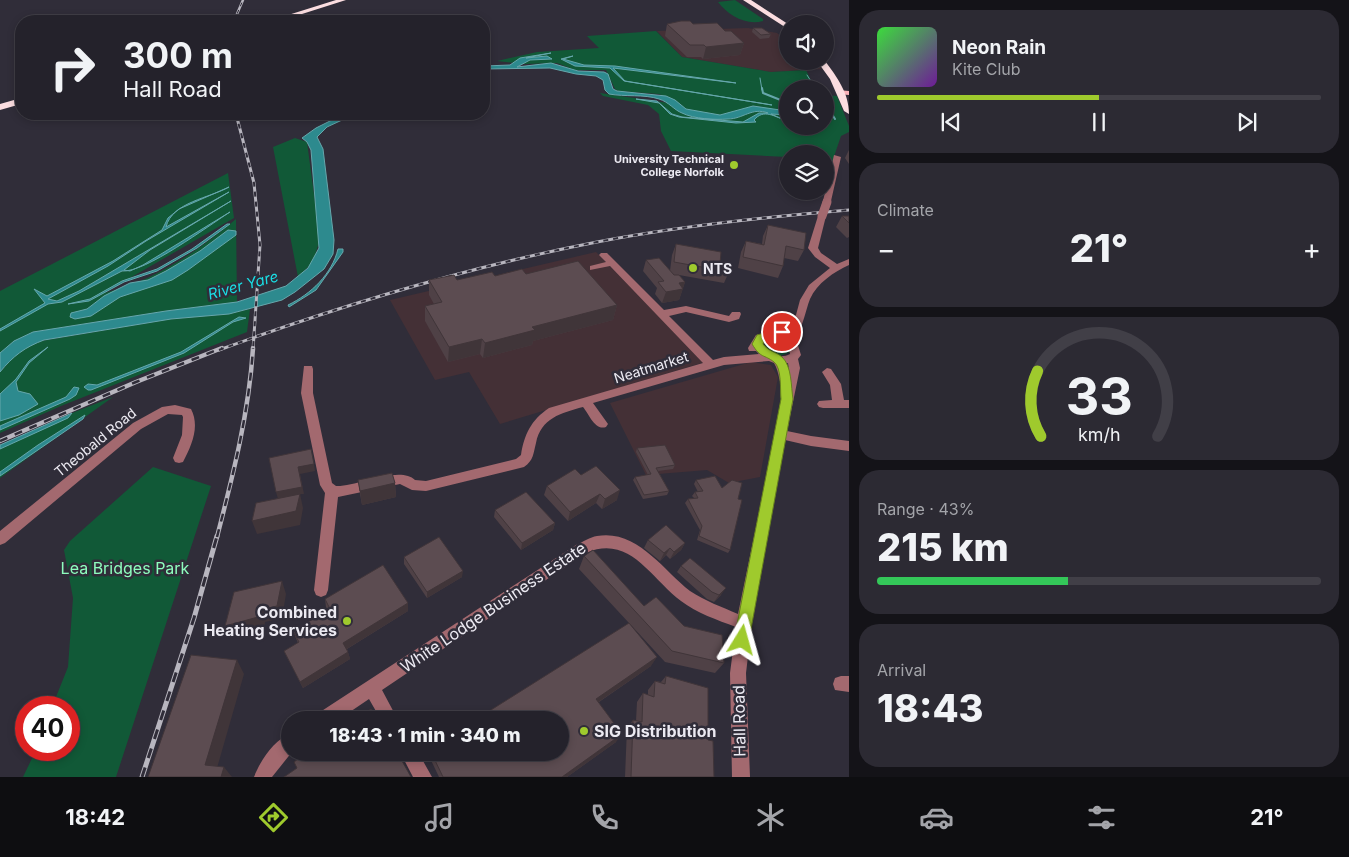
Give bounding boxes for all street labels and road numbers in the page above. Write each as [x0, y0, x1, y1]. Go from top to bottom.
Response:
street label: Neatmarket [612, 347, 691, 386]
street label: Theobald Road [51, 404, 139, 480]
street label: White Lodge Business Estate [397, 537, 589, 677]
street label: Hall Road [728, 685, 750, 757]

